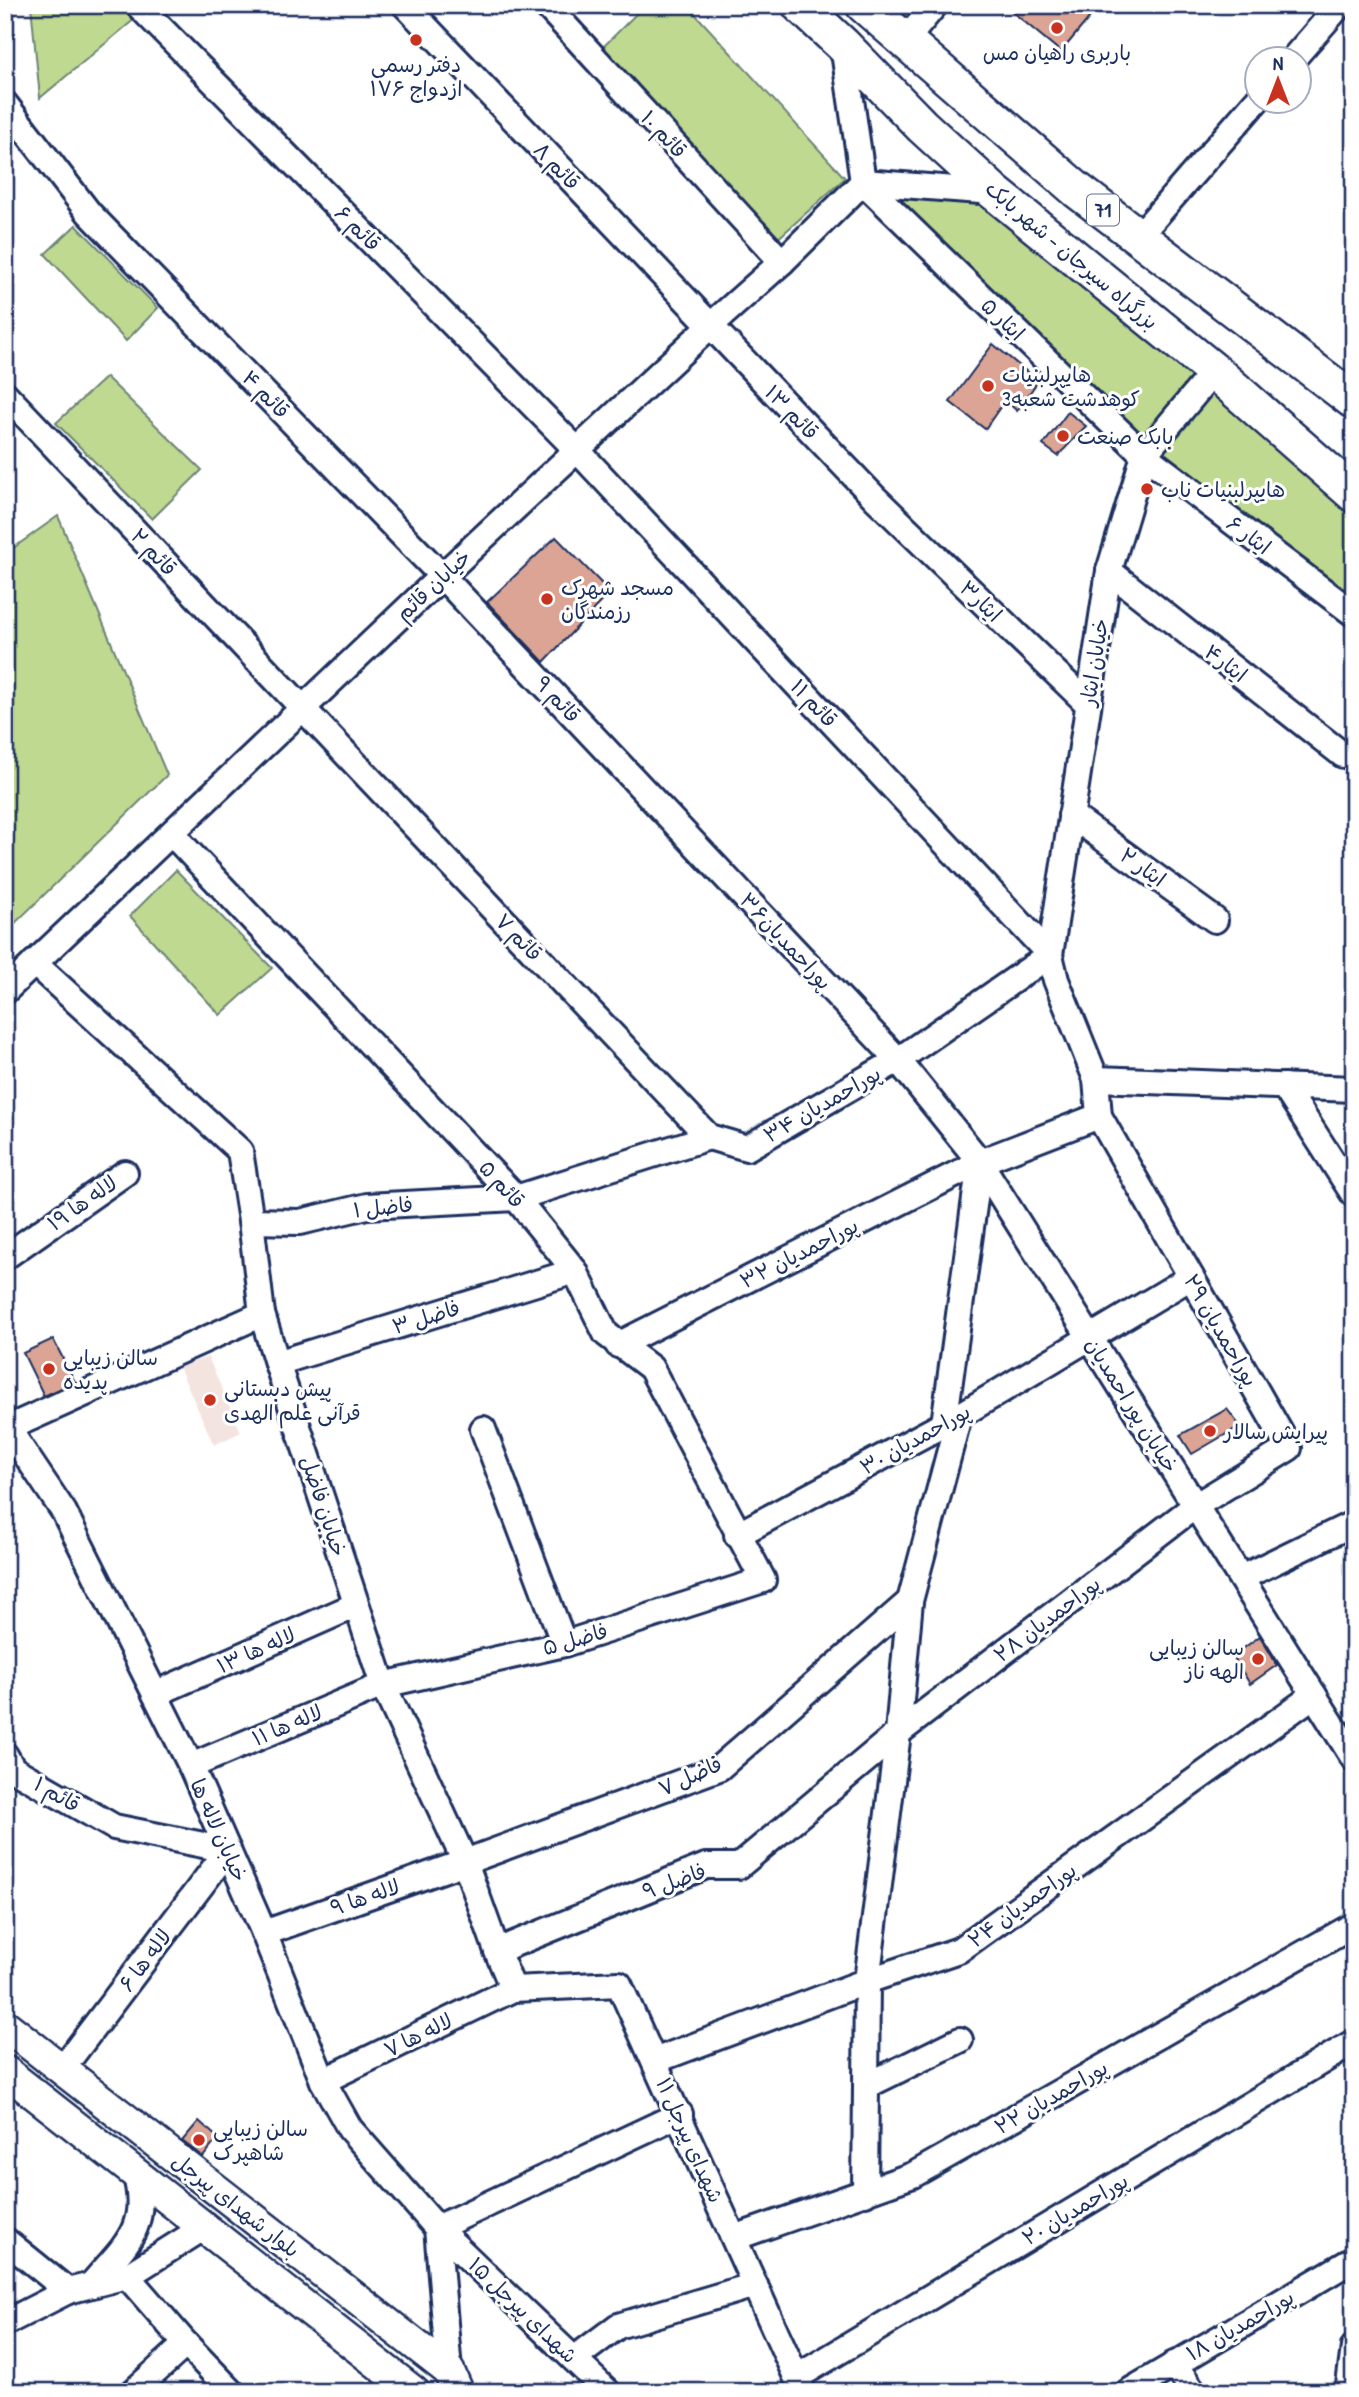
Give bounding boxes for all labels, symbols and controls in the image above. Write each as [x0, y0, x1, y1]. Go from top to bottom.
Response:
marker: باربری راهیان مس [1049, 20, 1065, 36]
marker: دفتر رسمی ازدواج ۱۷۶ [408, 32, 424, 48]
place label: باربری راهیان مس [983, 38, 1131, 67]
north arrow [1244, 46, 1314, 116]
place label: دفتر رسمی ازدواج ۱۷۶ [370, 50, 462, 103]
text: N [1273, 50, 1283, 76]
street label: قائم ۱۰ [633, 104, 694, 166]
street label: قائم ۸ [526, 136, 587, 198]
street label: بزرگراه سیرجان - شهر بابک [979, 174, 1165, 336]
road number: 71 [1087, 194, 1119, 226]
street label: قائم ۶ [327, 199, 387, 259]
street label: ایثار ۵ [975, 291, 1031, 347]
place label: هایپرلبنیات کوهدشت شعبه3 [1002, 360, 1140, 413]
street label: قائم ۴ [234, 363, 296, 426]
street label: قائم ۱۳ [757, 378, 825, 447]
marker: هایپرلبنیات کوهدشت شعبه3 [980, 378, 996, 394]
place label: بابک صنعت [1077, 422, 1174, 451]
marker: بابک صنعت [1055, 428, 1071, 444]
place label: هایپرلبنیات ناب [1161, 475, 1285, 504]
marker: هایپرلبنیات ناب [1139, 481, 1155, 497]
street label: ایثار ۶ [1221, 509, 1277, 561]
street label: قائم ۲ [123, 522, 184, 584]
street label: خیابان قائم [389, 543, 478, 629]
place label: مسجد شهرک رزمندگان [561, 573, 674, 626]
street label: ایثار۳ [953, 574, 1009, 628]
marker: مسجد شهرک رزمندگان [539, 591, 555, 607]
street label: خیابان ایثار [1072, 616, 1115, 710]
street label: ایثار۴ [1199, 637, 1253, 689]
street label: قائم ۹ [527, 669, 587, 730]
street label: قائم ۱۱ [783, 672, 844, 735]
street label: ایثار ۲ [1114, 840, 1172, 894]
street label: پوراحمدیان۳۶ [733, 886, 839, 996]
street label: قائم ۷ [488, 907, 549, 969]
street label: پوراحمدیان ۳۴ [758, 1059, 886, 1149]
street label: قائم ۵ [471, 1154, 531, 1216]
street label: لاله ها ۱۹ [41, 1168, 123, 1238]
street label: فاضل ۱ [352, 1189, 414, 1225]
street label: پوراحمدیان ۳۲ [735, 1211, 863, 1295]
street label: پوراحمدیان ۲۹ [1177, 1268, 1265, 1392]
street label: فاضل ۳ [389, 1293, 463, 1341]
street label: خیابان پور احمدیان [1079, 1332, 1185, 1478]
place label: سالن زیبایی پدیده [63, 1343, 158, 1396]
marker: سالن زیبایی پدیده [41, 1361, 57, 1377]
place label: پیش دبستانی قرآنی علم الهدی [224, 1374, 361, 1429]
marker: پیش دبستانی قرآنی علم الهدی [202, 1392, 218, 1408]
street label: پوراحمدیان ۳۰ [855, 1397, 975, 1481]
place label: پیرایش سالار [1222, 1417, 1328, 1446]
marker: پیرایش سالار [1202, 1423, 1218, 1439]
street label: خیابان فاضل [294, 1452, 354, 1560]
street label: پوراحمدیان ۲۸ [988, 1569, 1106, 1669]
street label: فاضل ۵ [539, 1616, 611, 1662]
street label: لاله ها ۱۳ [212, 1620, 300, 1680]
place label: سالن زیبایی الهه ناز [1149, 1633, 1244, 1686]
marker: سالن زیبایی الهه ناز [1250, 1651, 1266, 1667]
street label: لاله ها ۱۱ [247, 1697, 327, 1753]
street label: فاضل ۷ [653, 1749, 727, 1803]
street label: قائم ۱ [28, 1769, 85, 1821]
street label: خیابان لاله ها [183, 1774, 255, 1886]
street label: فاضل ۹ [638, 1856, 710, 1906]
street label: پوراحمدیان ۲۴ [962, 1856, 1082, 1954]
street label: لاله ها ۹ [326, 1872, 404, 1922]
street label: لاله ها ۶ [112, 1923, 178, 1997]
street label: لاله ها ۷ [379, 2006, 457, 2064]
street label: پوراحمدیان ۲۲ [989, 2053, 1113, 2141]
street label: شهدای پیرجل ۱۱ [649, 2073, 731, 2207]
place label: سالن زیبایی شاهپرک [213, 2114, 308, 2167]
marker: سالن زیبایی شاهپرک [191, 2132, 207, 2148]
street label: بلوار شهدای پیرجل [166, 2146, 306, 2264]
street label: پوراحمدیان ۲۰ [1016, 2166, 1134, 2252]
street label: شهدای پیرجل ۱۵ [462, 2250, 584, 2370]
street label: پوراحمدیان ۱۸ [1181, 2282, 1299, 2368]

